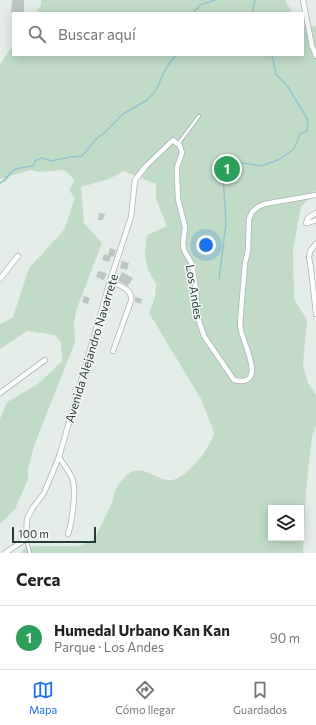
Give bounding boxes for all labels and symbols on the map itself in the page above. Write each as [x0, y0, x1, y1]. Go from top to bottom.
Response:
pin: 1 [214, 154, 240, 184]
your location [196, 235, 216, 255]
street label: Los Andes [184, 263, 206, 321]
street label: Avenida Alejandro Navarrete [62, 272, 120, 424]
scale bar [12, 525, 96, 544]

